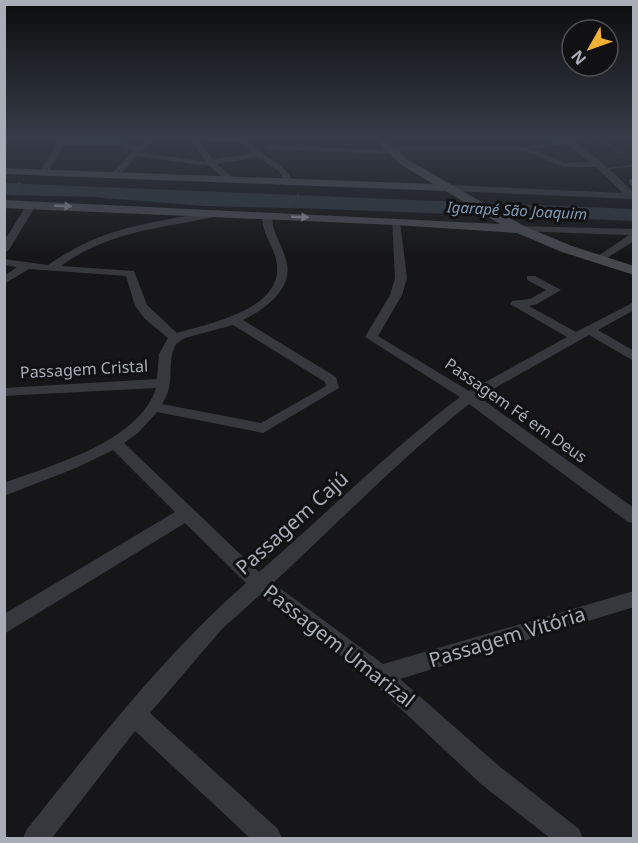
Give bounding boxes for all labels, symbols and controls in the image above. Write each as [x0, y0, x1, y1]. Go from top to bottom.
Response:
north arrow [560, 18, 620, 78]
text: N [566, 46, 591, 70]
water label: Igarapé São Joaquim [446, 196, 588, 224]
one-way arrow [53, 202, 72, 211]
one-way arrow [290, 213, 309, 222]
street label: Passagem Fé em Deus [441, 353, 591, 467]
street label: Passagem Cristal [19, 355, 149, 383]
street label: Passagem Cajú [230, 465, 354, 580]
street label: Passagem Umarizal [258, 578, 420, 713]
street label: Passagem Vitória [425, 600, 588, 673]

